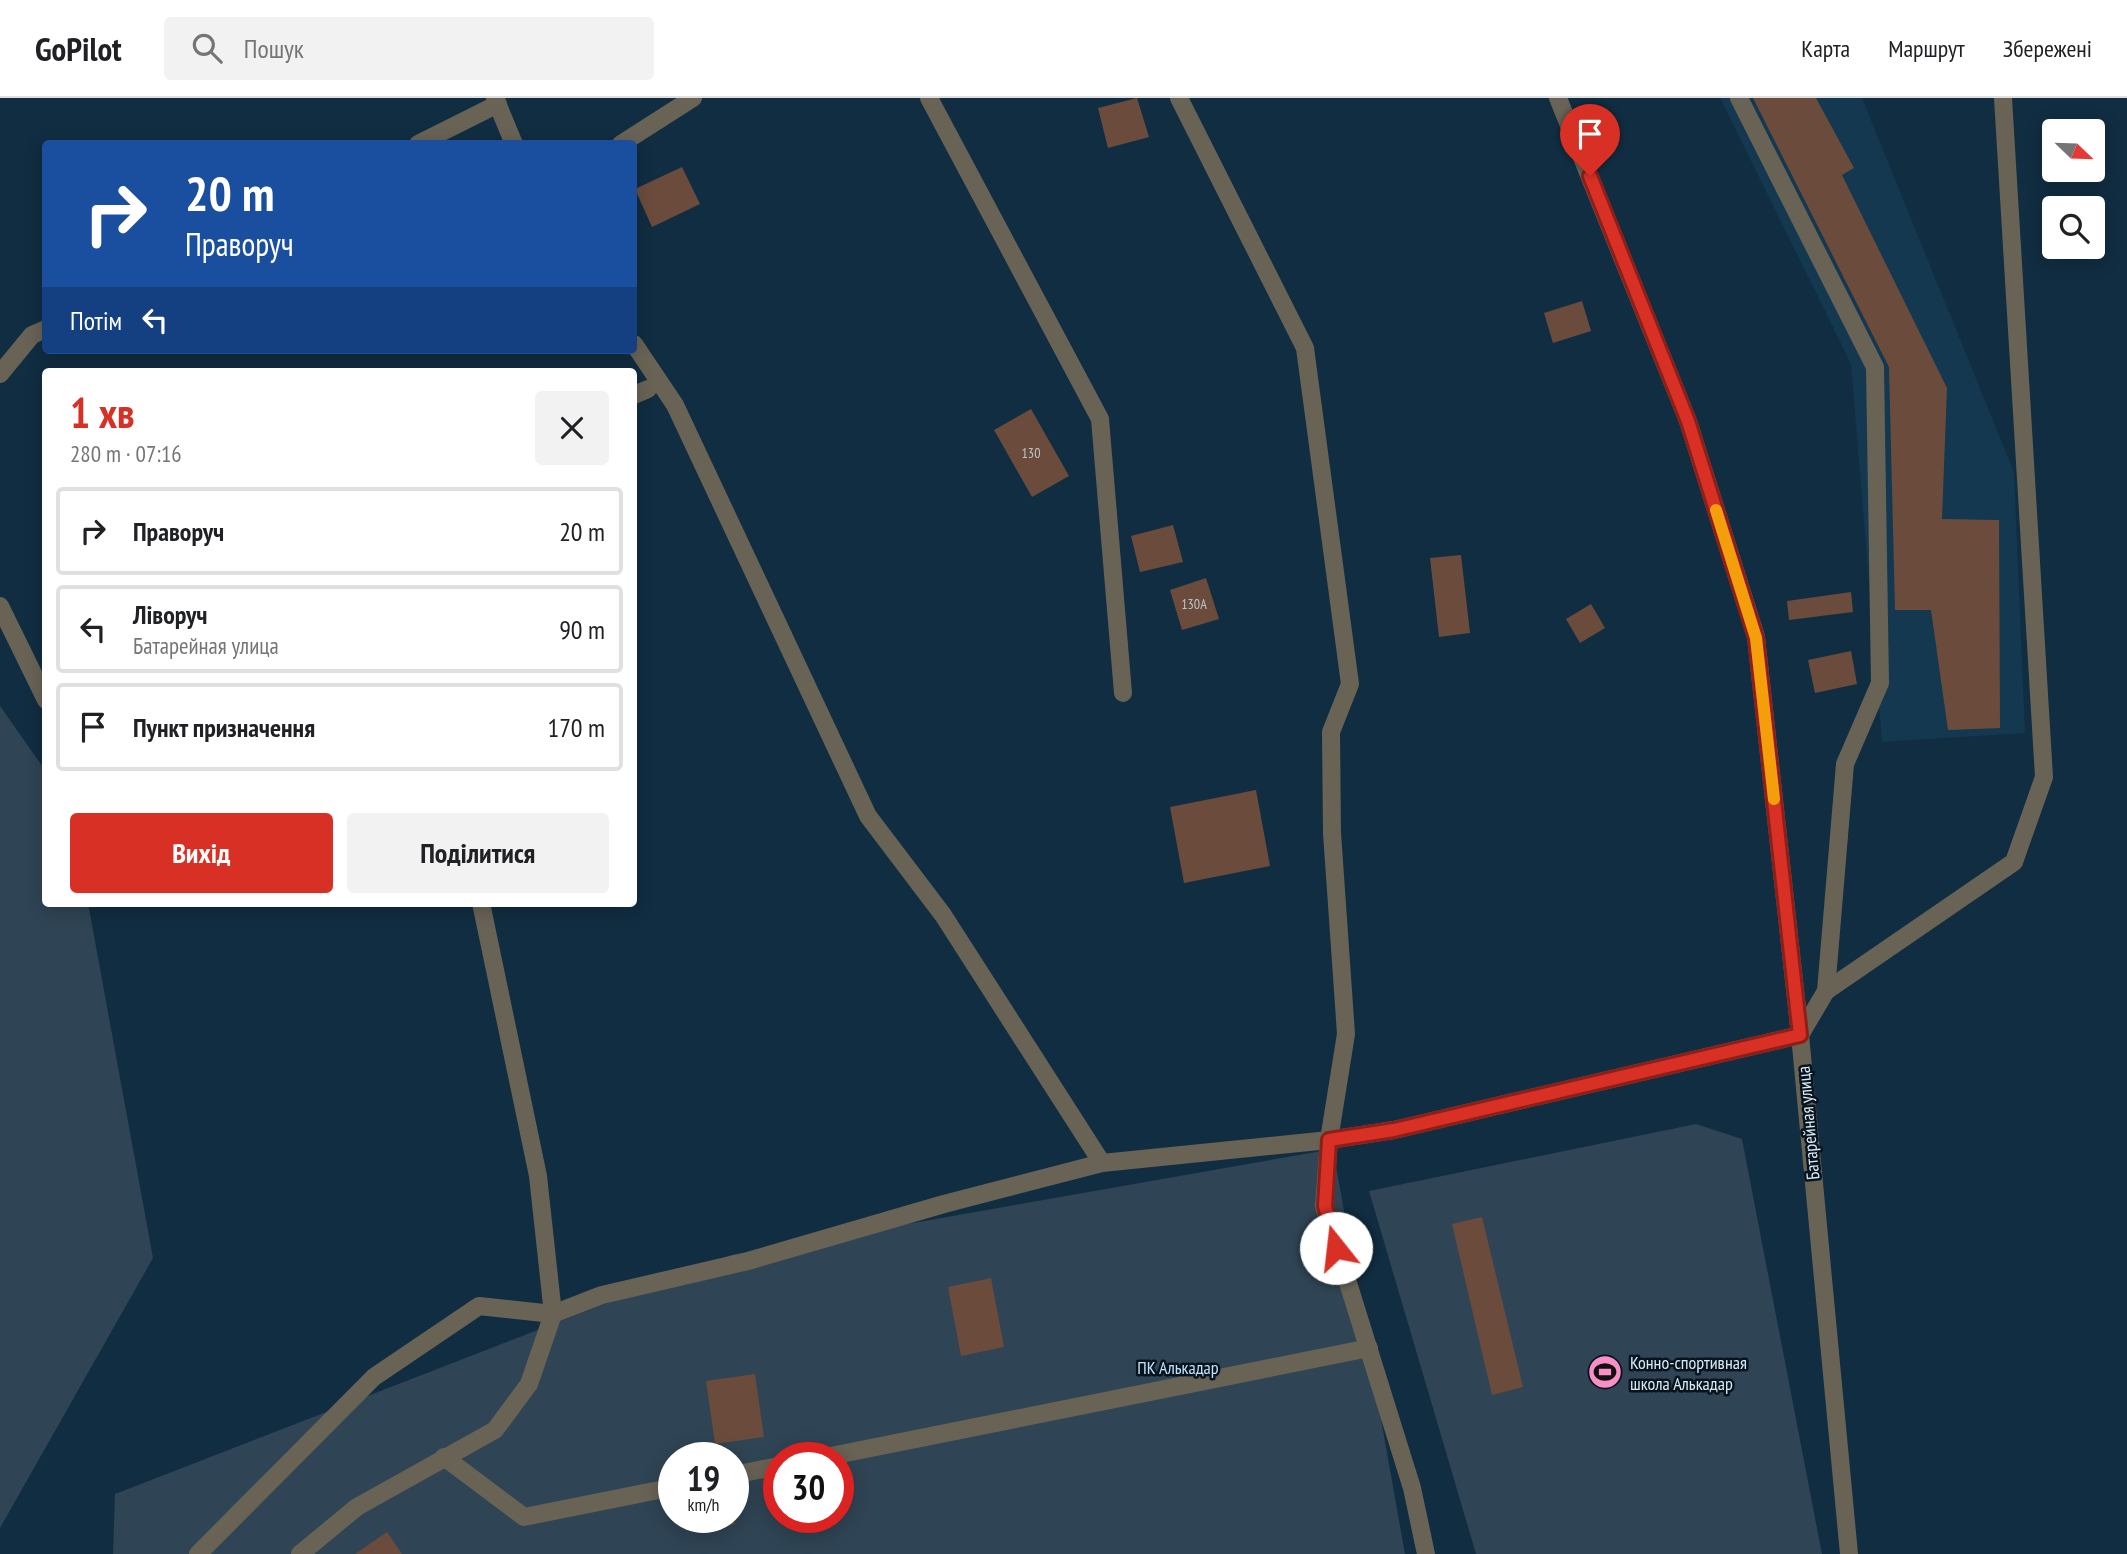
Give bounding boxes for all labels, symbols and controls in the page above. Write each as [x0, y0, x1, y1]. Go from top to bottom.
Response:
search box [164, 17, 654, 80]
text: GoPilot [35, 27, 122, 70]
icon: search [188, 29, 226, 67]
text: Пошук [244, 32, 304, 65]
text: Карта [1801, 33, 1850, 64]
text: Маршрут [1888, 33, 1965, 64]
text: Збережені [2003, 33, 2092, 64]
pin [1560, 104, 1620, 176]
icon: arrive [1571, 115, 1609, 153]
north arrow [2042, 119, 2105, 182]
map controls [2042, 119, 2105, 259]
text: 20 m [185, 161, 274, 225]
icon: right [70, 168, 161, 259]
button: search [2042, 196, 2105, 259]
text: Праворуч [185, 223, 294, 265]
icon: left [136, 301, 174, 339]
text: Потім [70, 304, 122, 337]
text: 1 хв [70, 385, 135, 440]
button: close [535, 391, 609, 465]
text: 280 m · 07:16 [70, 439, 182, 468]
house number: 130 [1022, 444, 1040, 462]
icon: right [74, 512, 112, 550]
text: Праворуч [133, 515, 224, 548]
text: 20 m [559, 515, 605, 548]
house number: 130А [1181, 595, 1207, 613]
text: Ліворуч [133, 598, 207, 631]
icon: left [74, 610, 112, 648]
text: 90 m [559, 613, 605, 646]
text: Батарейная улица [133, 631, 279, 660]
icon: arrive [74, 708, 112, 746]
text: Пункт призначення [133, 711, 315, 744]
text: 170 m [547, 711, 605, 744]
button: Вихід [70, 813, 333, 893]
button: Поділитися [347, 813, 609, 893]
street label: Батарейная улица [1792, 1065, 1824, 1181]
position arrow [1299, 1211, 1373, 1285]
place label: Конно-спортивная школа Алькадар [1630, 1351, 1747, 1395]
sports icon: Конно-спортивная школа Алькадар [1586, 1353, 1624, 1391]
park label: ПК Алькадар [1137, 1356, 1219, 1379]
speed limit sign: 30 [763, 1442, 854, 1533]
text: 19 [687, 1455, 720, 1501]
text: km/h [688, 1493, 719, 1516]

